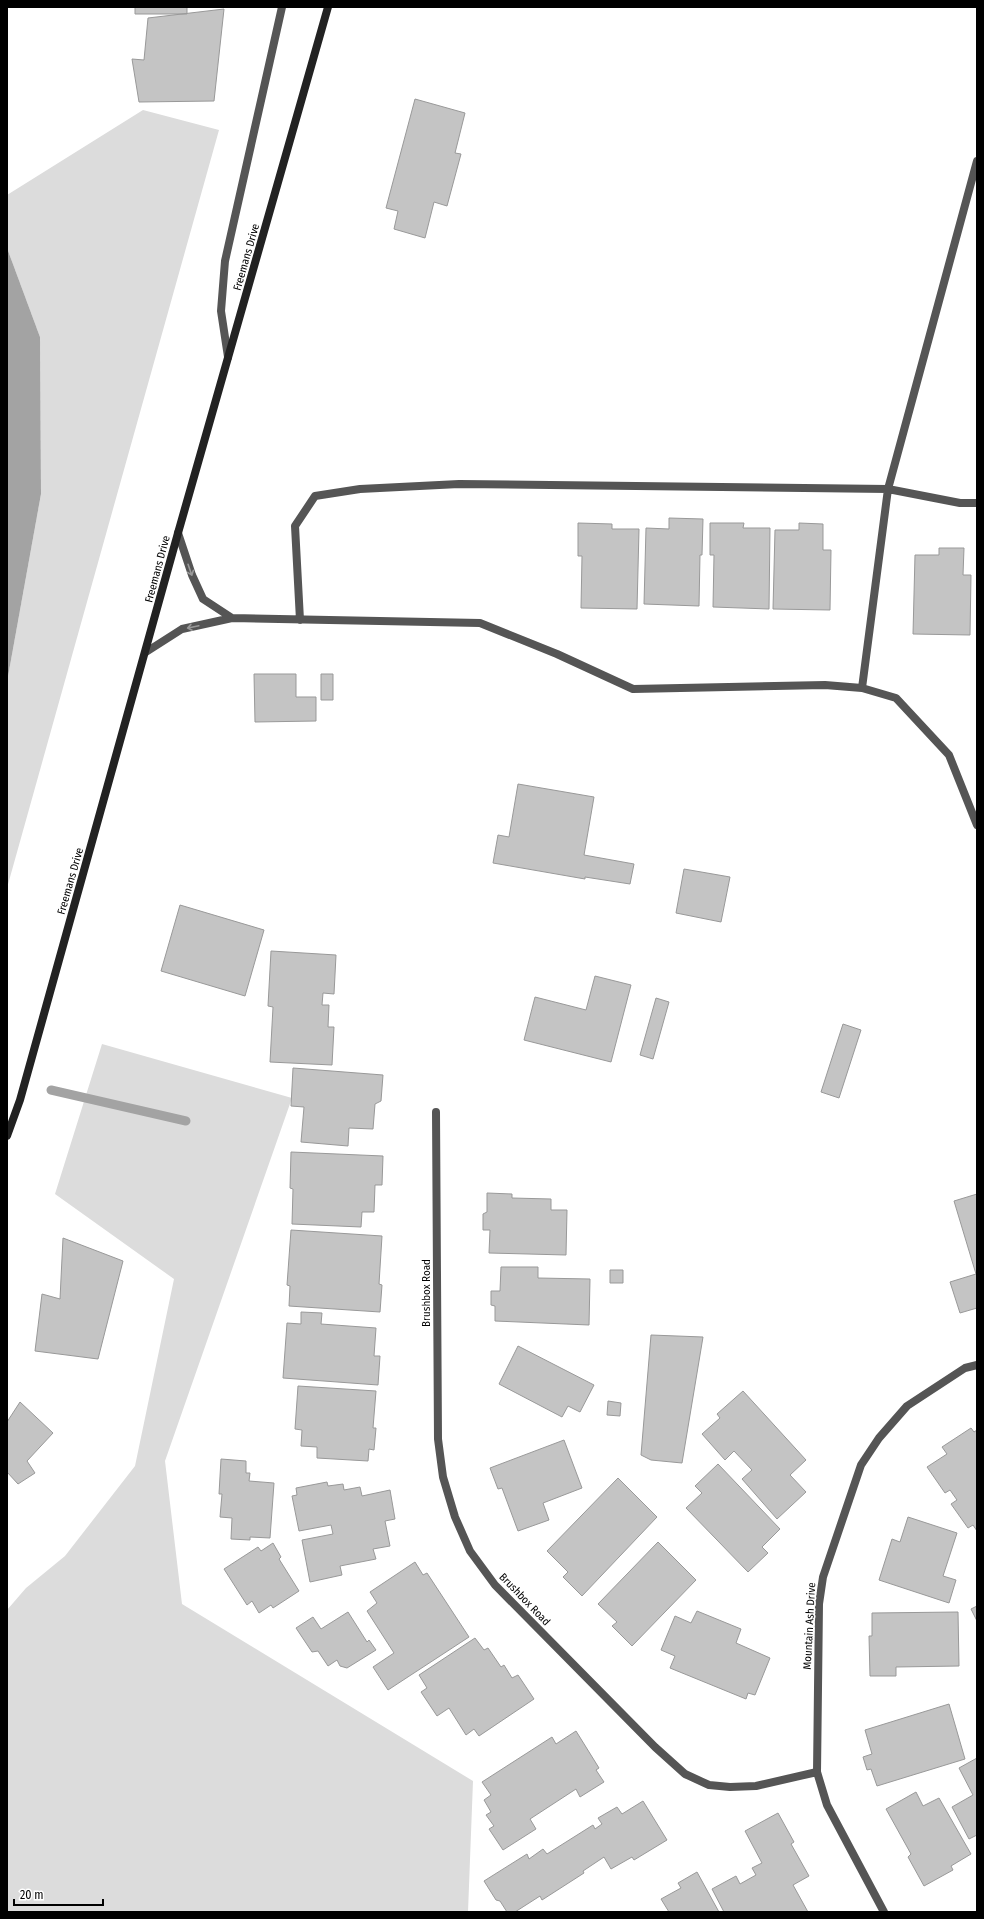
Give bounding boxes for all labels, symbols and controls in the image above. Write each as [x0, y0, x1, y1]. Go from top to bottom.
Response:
street label: Freemans Drive [231, 222, 262, 292]
street label: Freemans Drive [142, 534, 173, 604]
one-way arrow [187, 564, 195, 576]
one-way arrow [187, 623, 200, 631]
street label: Freemans Drive [55, 846, 86, 916]
street label: Brushbox Road [420, 1259, 433, 1327]
street label: Brushbox Road [496, 1570, 553, 1628]
street label: Mountain Ash Drive [801, 1582, 818, 1670]
scale bar [14, 1881, 103, 1907]
text: 20 m [20, 1888, 44, 1902]

